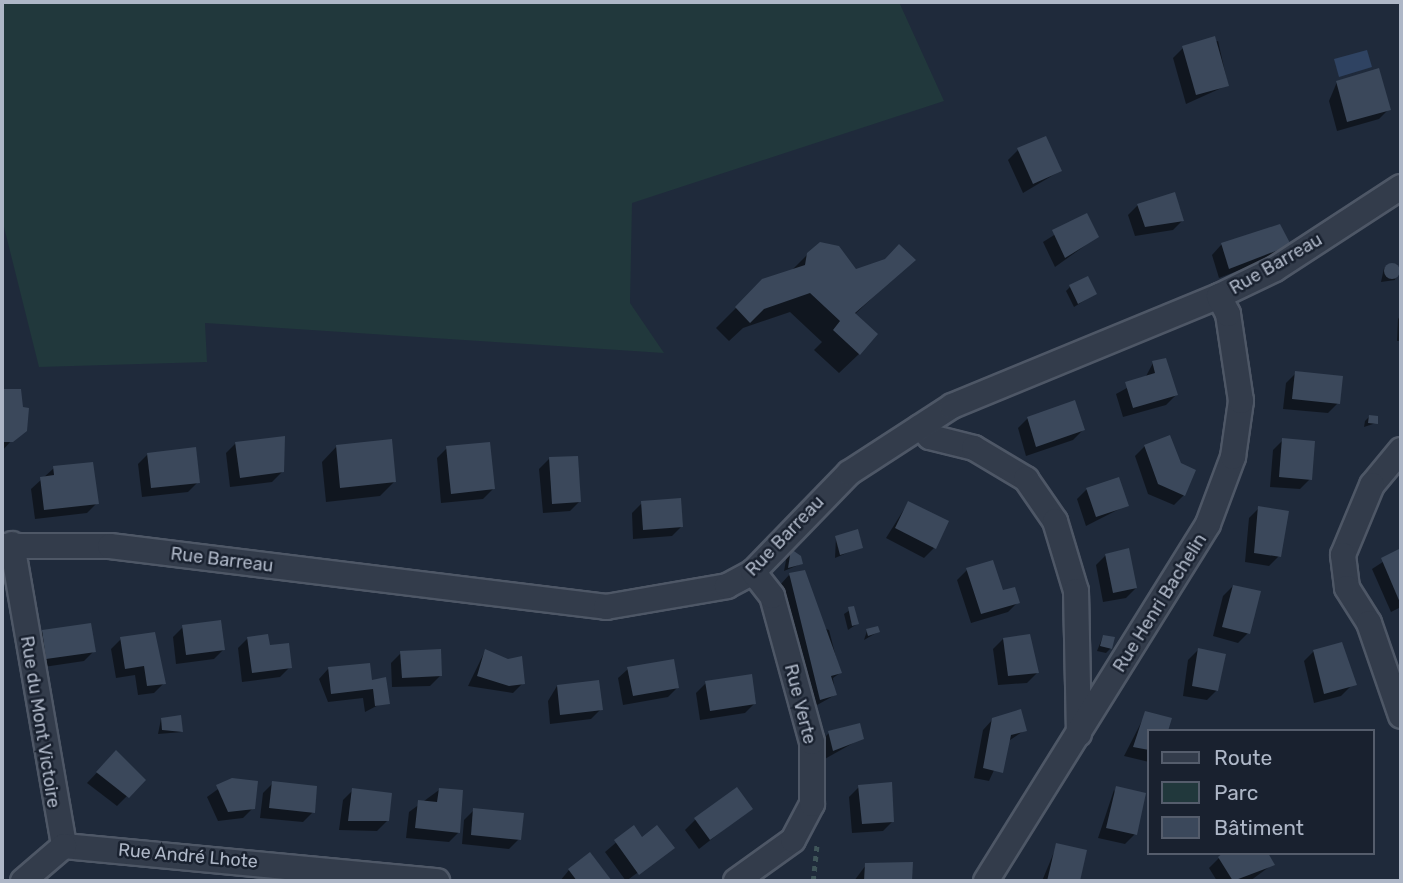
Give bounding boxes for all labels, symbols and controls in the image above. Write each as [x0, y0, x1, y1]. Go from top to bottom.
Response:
street label: Rue Barreau [1226, 229, 1326, 299]
street label: Rue Barreau [741, 491, 829, 581]
street label: Rue Henri Bachelin [1109, 530, 1211, 676]
street label: Rue Barreau [169, 543, 275, 577]
street label: Rue du Mont Victoire [16, 634, 64, 810]
street label: Rue Verte [780, 662, 820, 746]
legend [1148, 729, 1375, 855]
text: Route [1214, 745, 1272, 770]
text: Parc [1214, 780, 1258, 805]
text: Bâtiment [1214, 815, 1304, 840]
street label: Rue André Lhote [117, 839, 259, 873]

